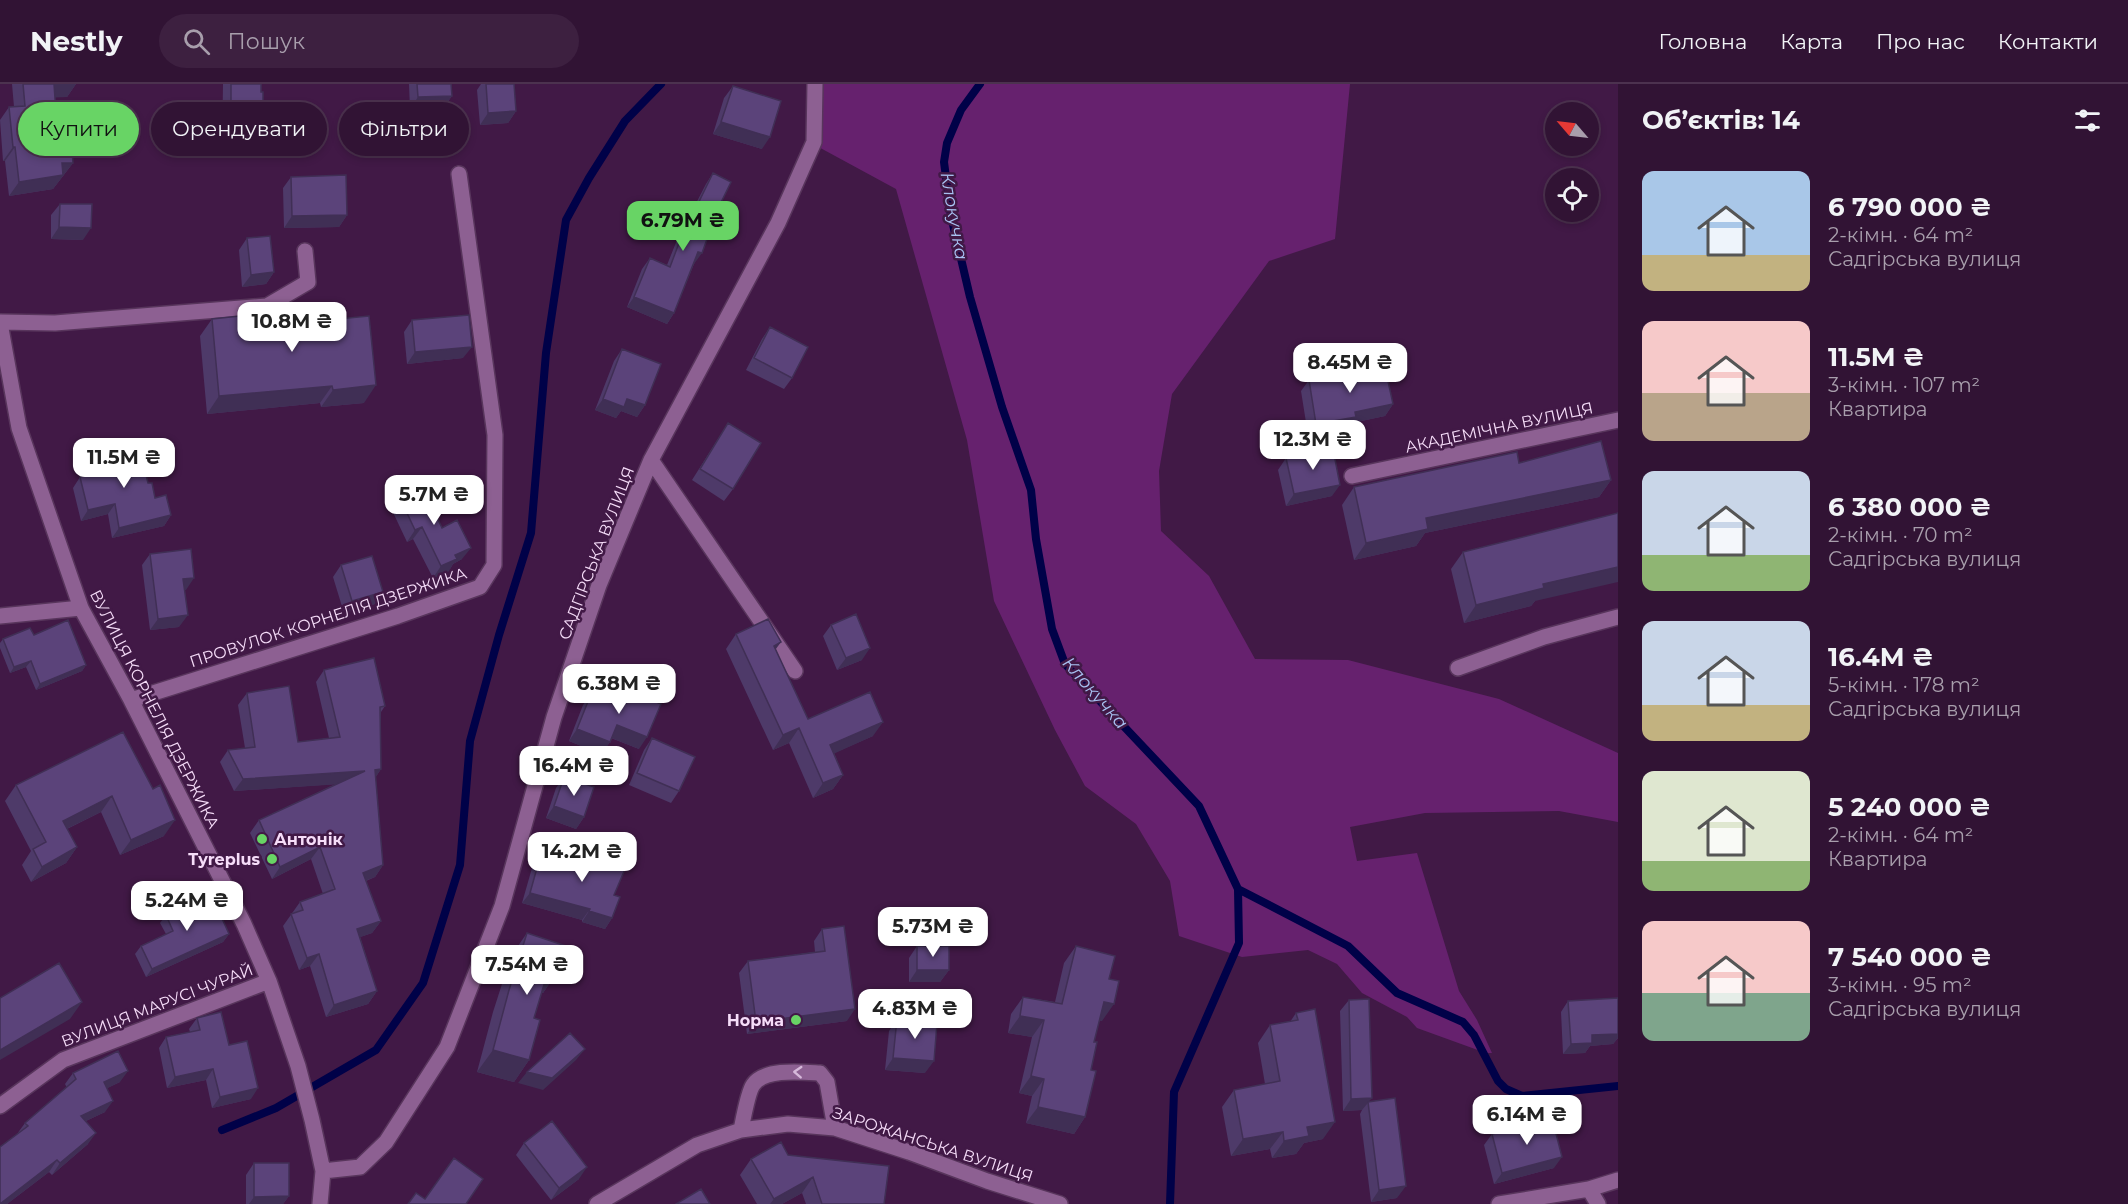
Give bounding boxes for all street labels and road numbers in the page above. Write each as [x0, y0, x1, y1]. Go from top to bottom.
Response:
street label: АКАДЕМІЧНА ВУЛИЦЯ [1403, 398, 1595, 457]
street label: САДГІРСЬКА ВУЛИЦЯ [555, 464, 638, 642]
street label: ПРОВУЛОК КОРНЕЛІЯ ДЗЕРЖИКА [187, 564, 469, 671]
street label: ВУЛИЦЯ КОРНЕЛІЯ ДЗЕРЖИКА [86, 587, 223, 832]
street label: ВУЛИЦЯ МАРУСІ ЧУРАЙ [59, 960, 256, 1051]
street label: ЗАРОЖАНСЬКА ВУЛИЦЯ [830, 1103, 1036, 1186]

